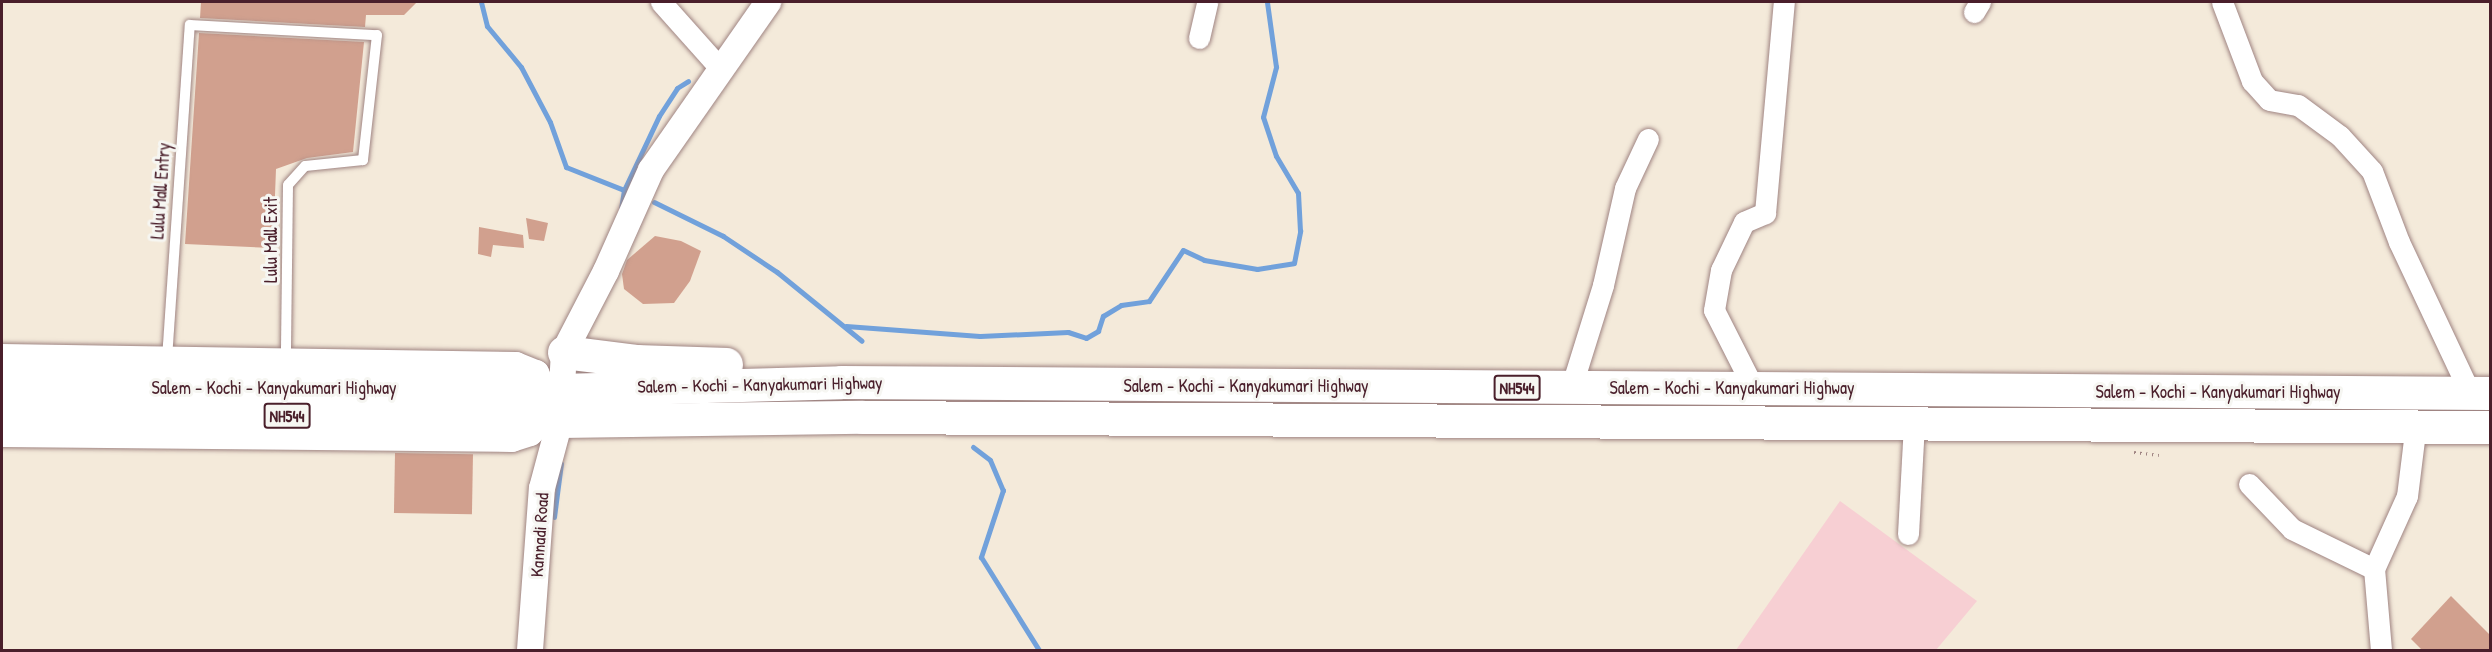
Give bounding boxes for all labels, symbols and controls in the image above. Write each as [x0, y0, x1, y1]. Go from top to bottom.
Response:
street label: Lulu Mall Entry [147, 142, 175, 240]
street label: Lulu Mall Exit [260, 197, 282, 283]
street label: Salem - Kochi - Kanyakumari Highway [637, 372, 883, 398]
street label: Salem - Kochi - Kanyakumari Highway [1123, 375, 1369, 397]
road number: NH544 [1493, 375, 1541, 401]
street label: Salem - Kochi - Kanyakumari Highway [151, 377, 397, 399]
street label: Salem - Kochi - Kanyakumari Highway [1609, 377, 1855, 399]
street label: Salem - Kochi - Kanyakumari Highway [2095, 381, 2341, 403]
road number: NH544 [263, 403, 311, 429]
street label: Kannadi Road [526, 492, 554, 578]

